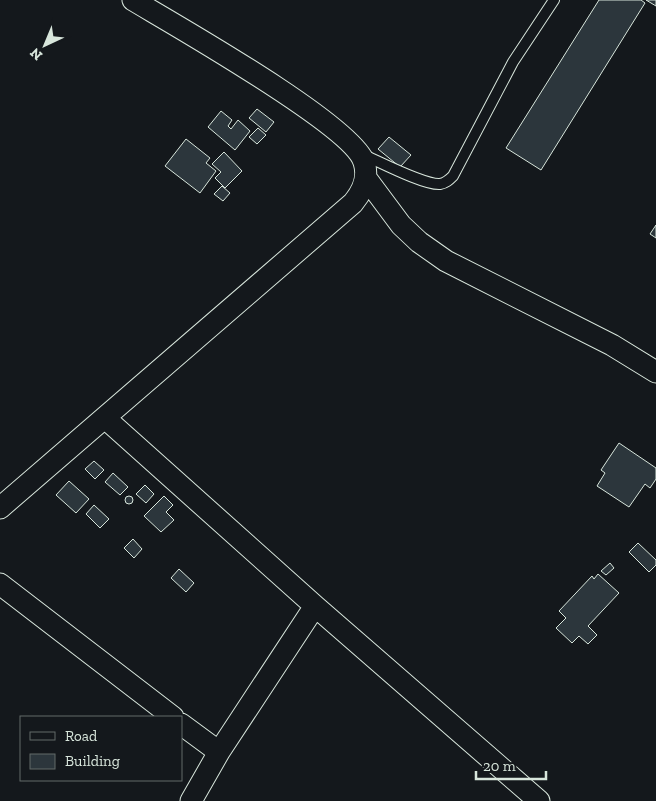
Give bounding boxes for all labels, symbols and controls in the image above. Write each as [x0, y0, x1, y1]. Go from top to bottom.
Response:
north arrow [20, 20, 70, 70]
text: N [26, 44, 46, 64]
legend [20, 716, 182, 781]
text: Road [65, 727, 98, 745]
scale bar [476, 748, 546, 780]
text: Building [65, 752, 120, 770]
text: 20 m [483, 757, 516, 775]

